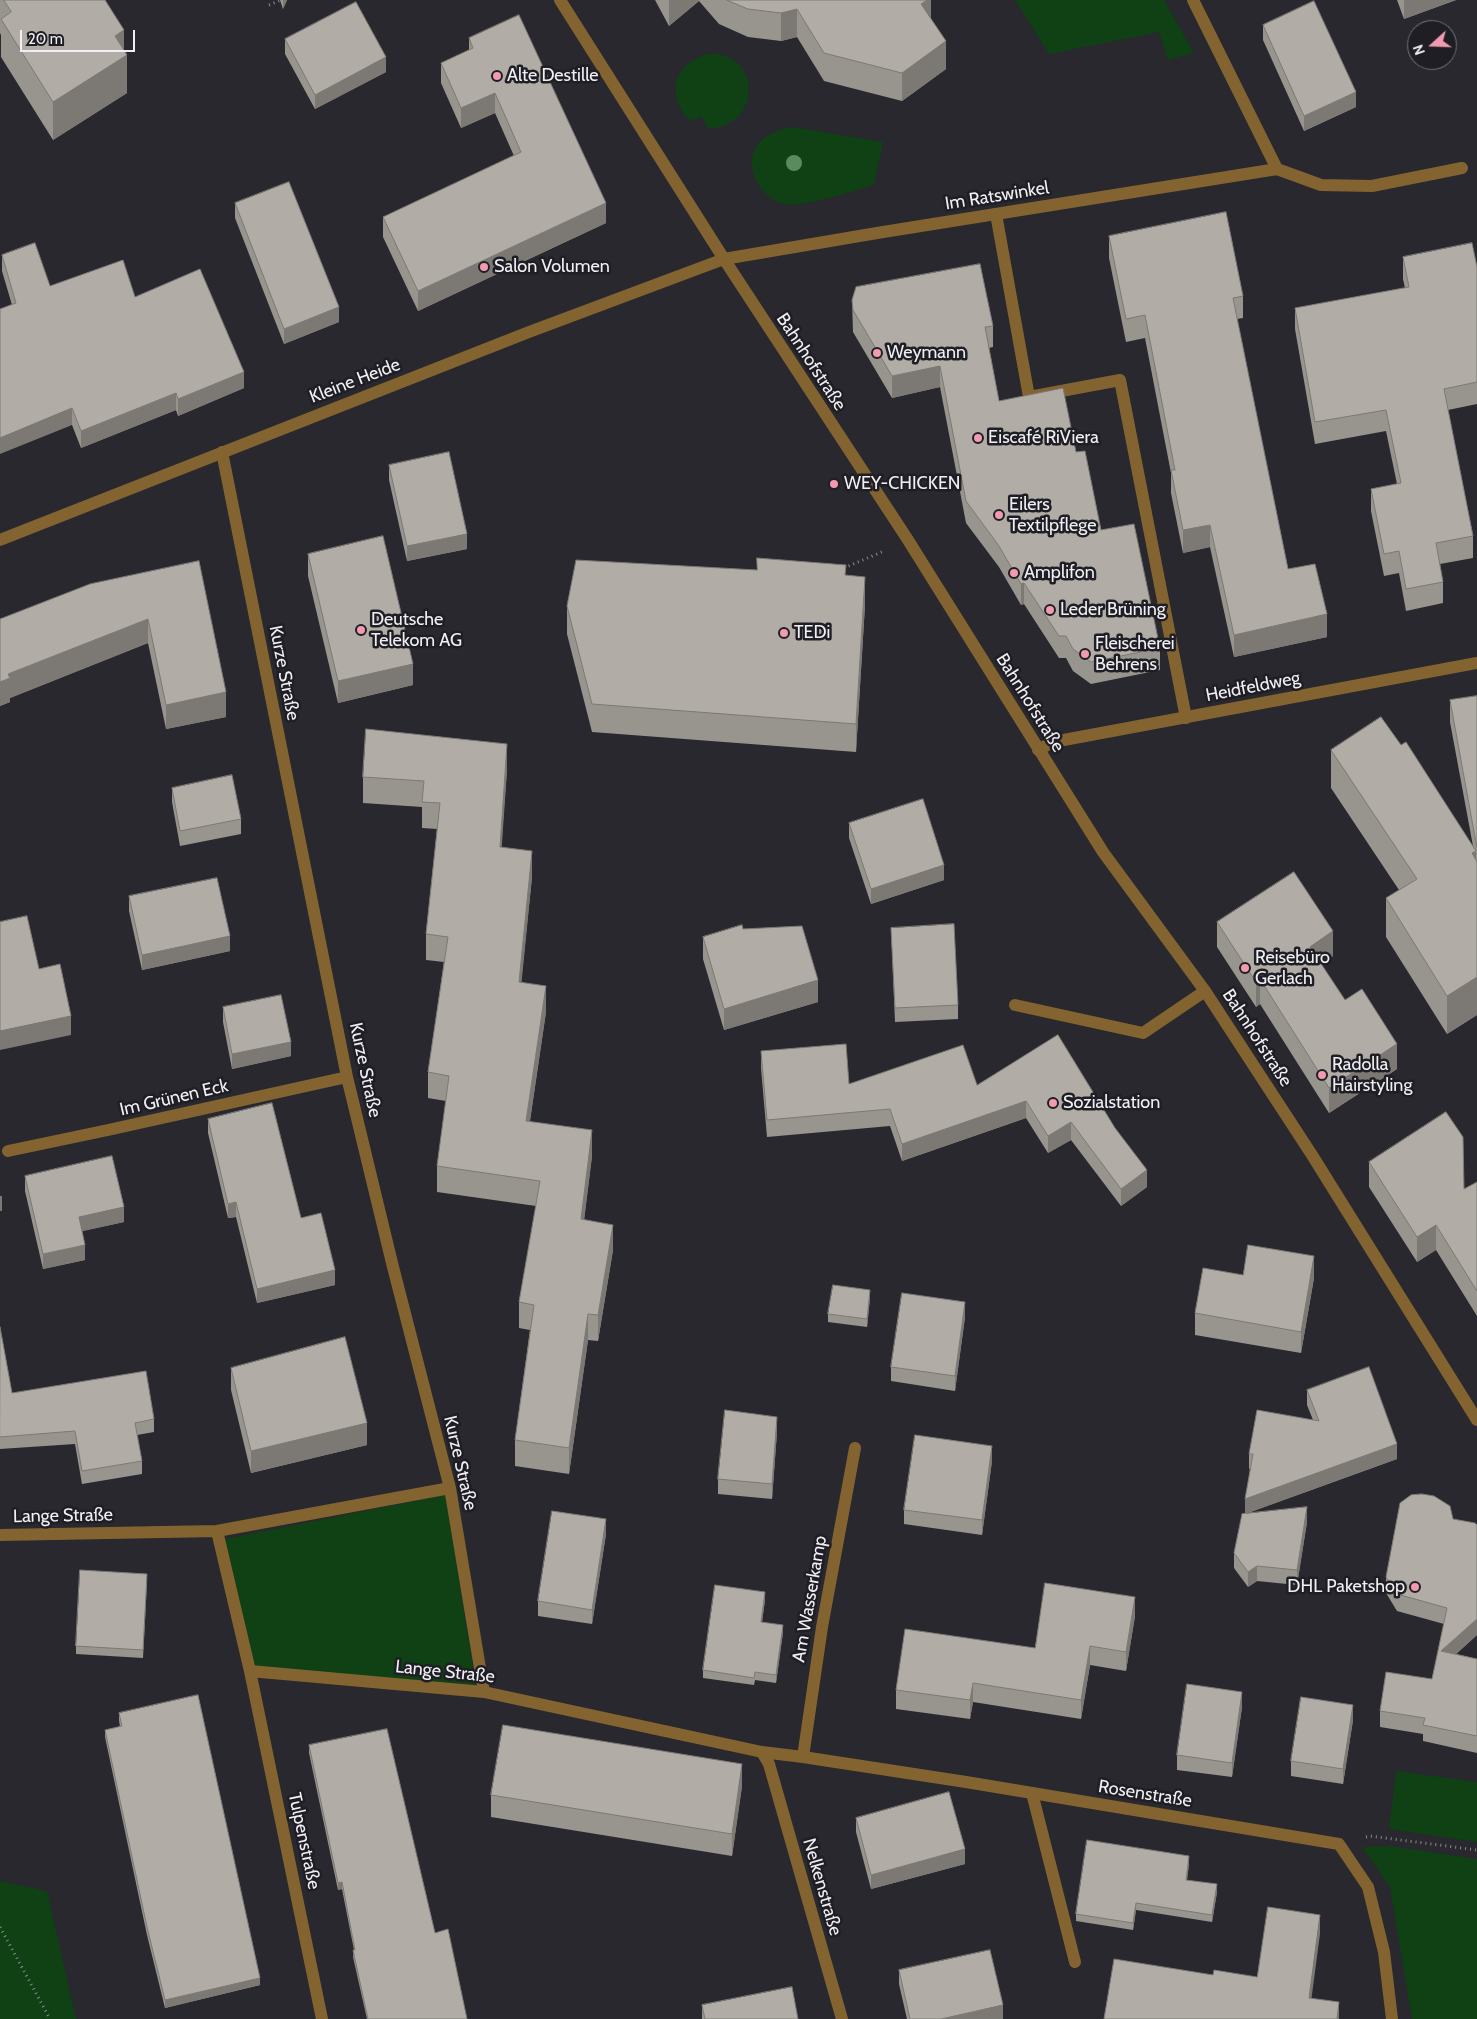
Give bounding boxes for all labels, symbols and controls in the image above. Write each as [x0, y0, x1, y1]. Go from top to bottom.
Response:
scale bar [22, 20, 138, 52]
north arrow [1407, 20, 1457, 70]
text: 20 m [28, 30, 63, 48]
text: N [1409, 42, 1429, 58]
place label: Alte Destille [507, 65, 599, 87]
marker: Alte Destille [491, 70, 503, 82]
street label: Im Ratswinkel [943, 177, 1051, 215]
place label: Salon Volumen [494, 256, 610, 278]
marker: Salon Volumen [478, 261, 490, 273]
street label: Bahnhofstraße [771, 309, 851, 415]
place label: Weymann [887, 342, 966, 364]
marker: Weymann [871, 347, 883, 359]
street label: Kleine Heide [307, 354, 403, 408]
place label: Eiscafé RiViera [988, 427, 1099, 449]
marker: Eiscafé RiViera [972, 432, 984, 444]
place label: WEY-CHICKEN [844, 473, 961, 495]
marker: WEY-CHICKEN [828, 478, 840, 490]
place label: Eilers Textilpflege [1009, 494, 1096, 536]
marker: Eilers Textilpflege [993, 509, 1005, 521]
place label: Amplifon [1024, 562, 1095, 584]
marker: Amplifon [1008, 567, 1020, 579]
place label: Leder Brüning [1060, 599, 1166, 621]
marker: Leder Brüning [1044, 604, 1056, 616]
place label: Deutsche Telekom AG [371, 609, 462, 652]
place label: TEDi [794, 622, 830, 644]
street label: Kurze Straße [264, 624, 304, 722]
marker: Deutsche Telekom AG [355, 624, 367, 636]
marker: TEDi [778, 627, 790, 639]
place label: Fleischerei Behrens [1095, 633, 1175, 676]
marker: Fleischerei Behrens [1079, 648, 1091, 660]
street label: Bahnhofstraße [991, 650, 1069, 756]
street label: Heidfeldweg [1204, 667, 1302, 707]
place label: Reisebüro Gerlach [1255, 947, 1330, 990]
marker: Reisebüro Gerlach [1239, 962, 1251, 974]
street label: Bahnhofstraße [1217, 985, 1297, 1091]
street label: Kurze Straße [344, 1021, 386, 1119]
place label: Radolla Hairstyling [1332, 1054, 1412, 1096]
marker: Radolla Hairstyling [1316, 1069, 1328, 1081]
street label: Im Grünen Eck [118, 1075, 230, 1121]
place label: Sozialstation [1063, 1092, 1160, 1114]
marker: Sozialstation [1047, 1097, 1059, 1109]
street label: Kurze Straße [439, 1414, 481, 1512]
street label: Lange Straße [13, 1504, 113, 1528]
street label: Am Wasserkamp [788, 1534, 832, 1664]
place label: DHL Paketshop [1287, 1576, 1405, 1598]
marker: DHL Paketshop [1409, 1581, 1421, 1593]
street label: Lange Straße [394, 1656, 496, 1688]
street label: Rosenstraße [1097, 1776, 1193, 1812]
street label: Tulpenstraße [283, 1791, 325, 1891]
street label: Nelkenstraße [798, 1836, 846, 1938]

